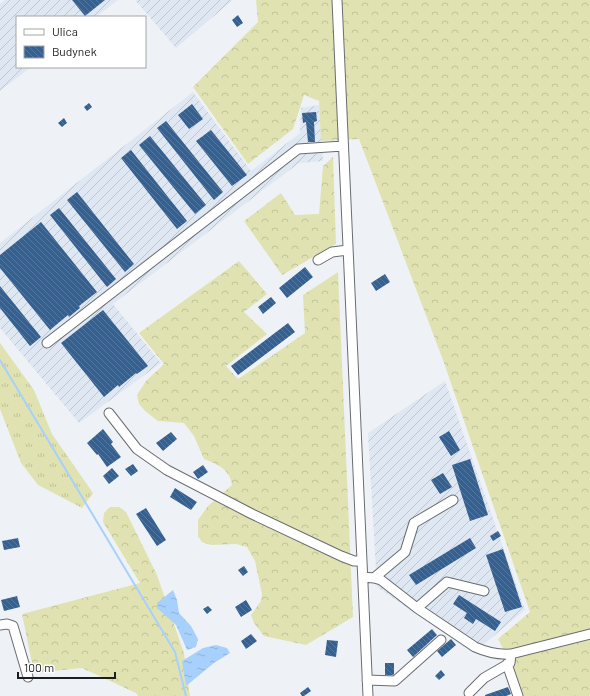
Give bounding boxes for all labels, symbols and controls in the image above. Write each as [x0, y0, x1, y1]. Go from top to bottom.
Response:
legend [16, 16, 146, 68]
text: Ulica [52, 24, 78, 38]
text: Budynek [52, 44, 97, 58]
scale bar [18, 654, 115, 680]
text: 100 m [24, 660, 54, 674]

